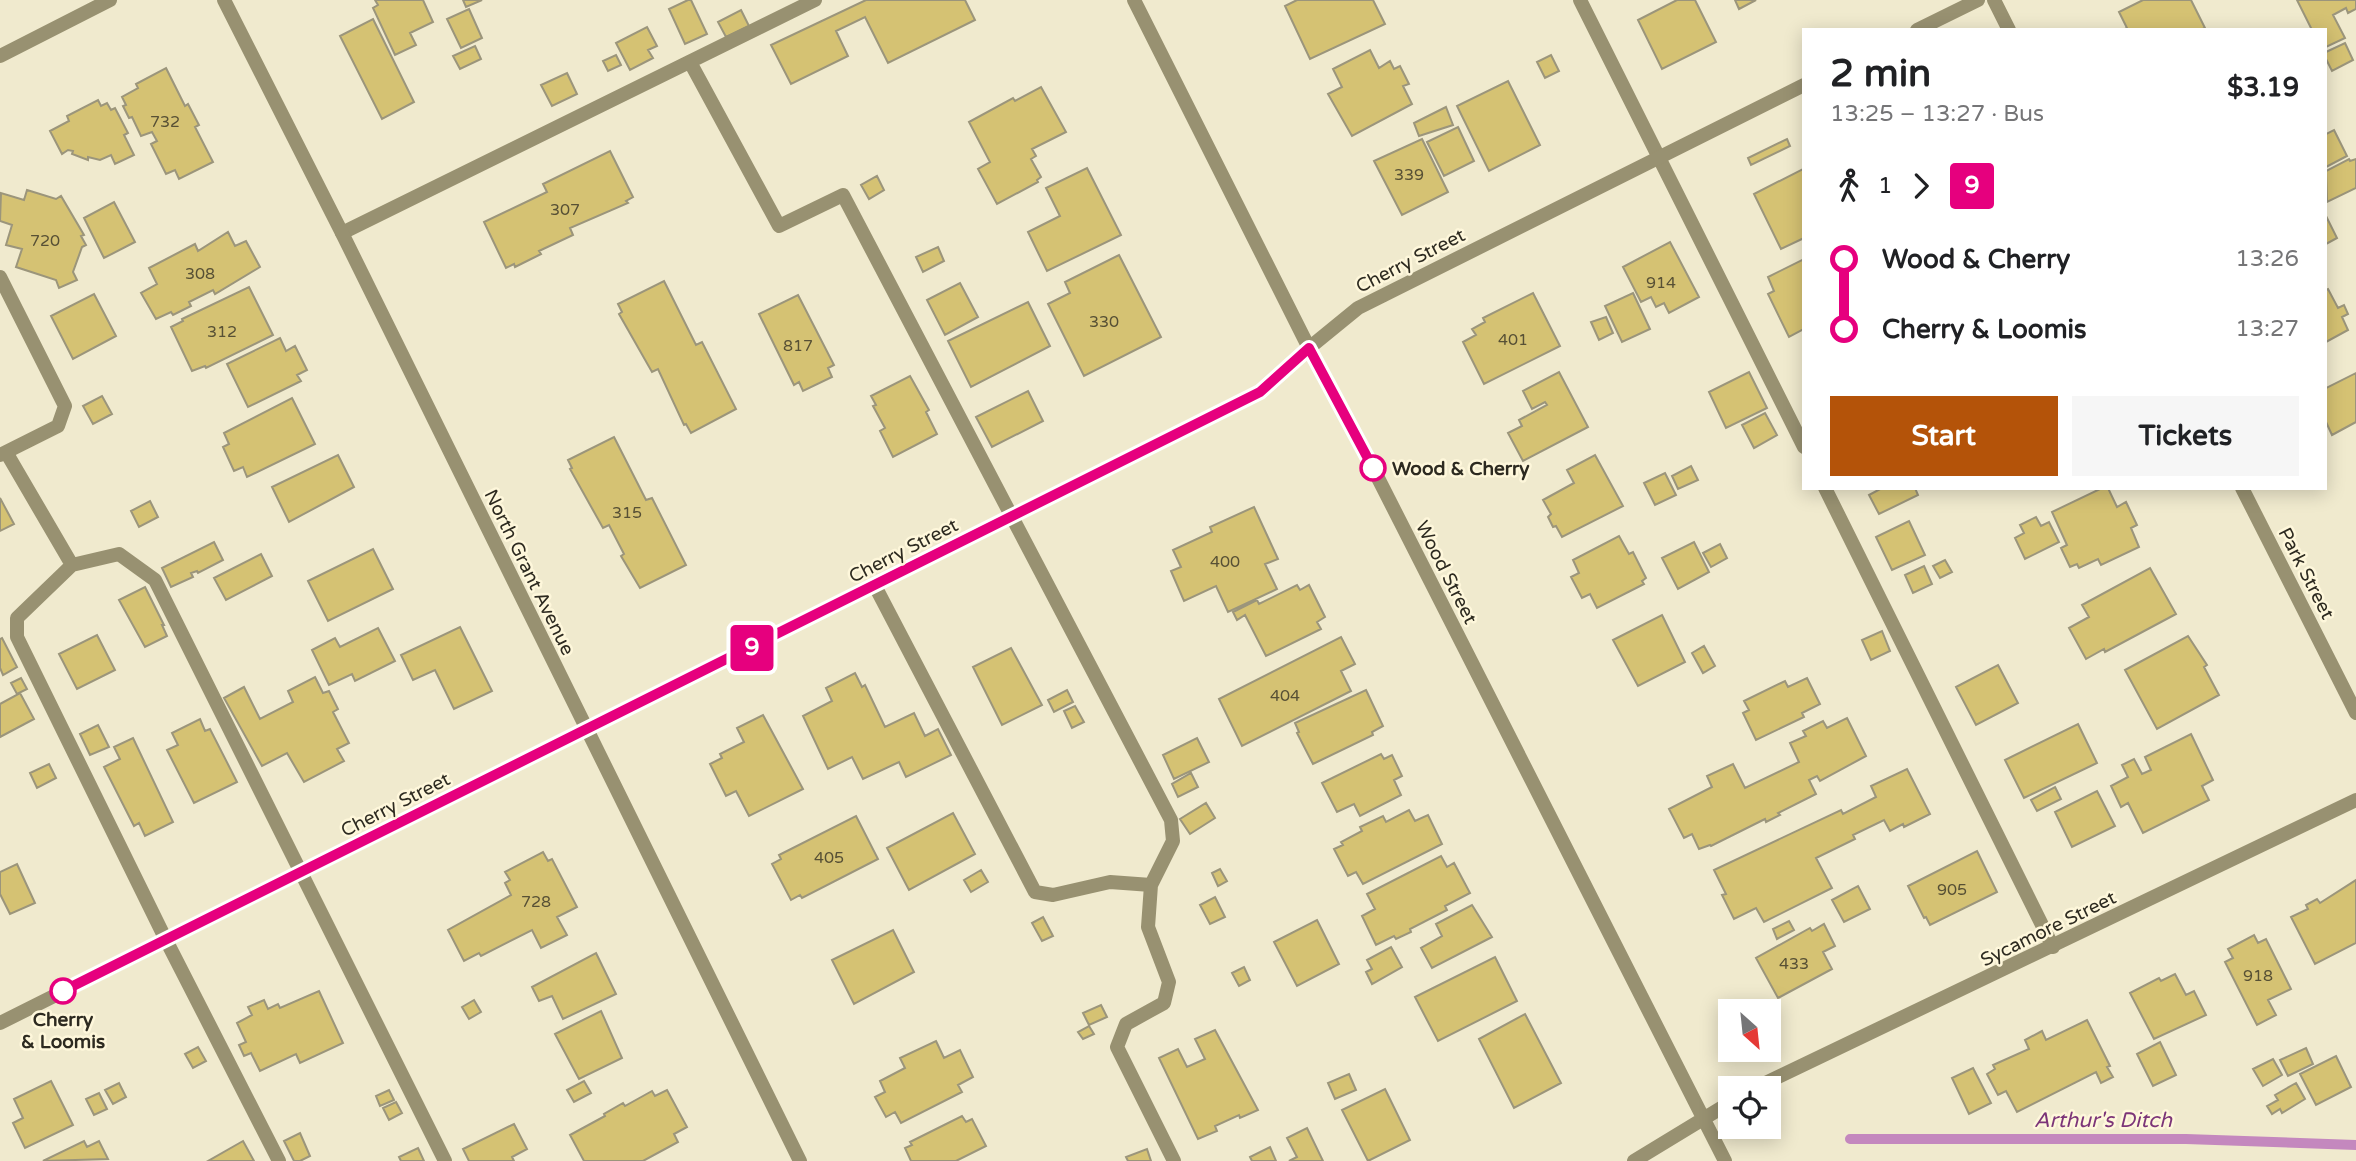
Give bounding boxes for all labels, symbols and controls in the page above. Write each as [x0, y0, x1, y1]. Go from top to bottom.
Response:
text: 2 min [1830, 51, 1931, 97]
text: $3.19 [2227, 72, 2299, 103]
text: 13:25 – 13:27 · Bus [1830, 100, 2044, 128]
house number: 732 [150, 112, 180, 132]
house number: 339 [1394, 165, 1424, 185]
icon: walk [1830, 167, 1868, 205]
icon: forward [1902, 167, 1940, 205]
text: 9 [1964, 171, 1980, 200]
text: 1 [1878, 172, 1892, 200]
house number: 307 [550, 200, 580, 220]
street label: Cherry Street [1352, 224, 1469, 298]
house number: 720 [30, 231, 60, 251]
text: Wood & Cherry [1882, 244, 2070, 275]
text: 13:26 [2235, 245, 2299, 273]
house number: 308 [185, 264, 215, 284]
house number: 914 [1646, 273, 1676, 293]
house number: 330 [1089, 312, 1119, 332]
text: Cherry & Loomis [1882, 314, 2086, 345]
text: 13:27 [2235, 315, 2299, 343]
house number: 312 [207, 322, 237, 342]
house number: 401 [1498, 330, 1528, 350]
house number: 817 [783, 336, 813, 356]
button: Start [1830, 396, 2058, 476]
button: Tickets [2072, 396, 2299, 476]
marker: Wood & Cherry [1360, 455, 1386, 481]
place label: Wood & Cherry [1392, 458, 1530, 481]
street label: North Grant Avenue [479, 486, 579, 659]
house number: 315 [612, 503, 642, 523]
street label: Cherry Street [845, 514, 962, 588]
street label: Wood Street [1411, 517, 1481, 628]
street label: Park Street [2274, 524, 2339, 623]
house number: 400 [1210, 552, 1240, 572]
line badge: 9 [729, 625, 775, 671]
text: 9 [744, 633, 760, 662]
house number: 404 [1270, 686, 1300, 706]
street label: Cherry Street [337, 768, 454, 842]
house number: 405 [814, 848, 844, 868]
house number: 905 [1937, 880, 1967, 900]
street label: Sycamore Street [1977, 887, 2120, 971]
house number: 728 [521, 892, 551, 912]
house number: 433 [1779, 954, 1809, 974]
house number: 918 [2243, 966, 2273, 986]
marker: Cherry & Loomis [50, 978, 76, 1004]
north arrow [1718, 999, 1782, 1062]
map controls [1718, 999, 1781, 1139]
place label: Cherry & Loomis [21, 1009, 105, 1053]
button: locate [1718, 1076, 1781, 1139]
water label: Arthur's Ditch [2034, 1108, 2173, 1133]

